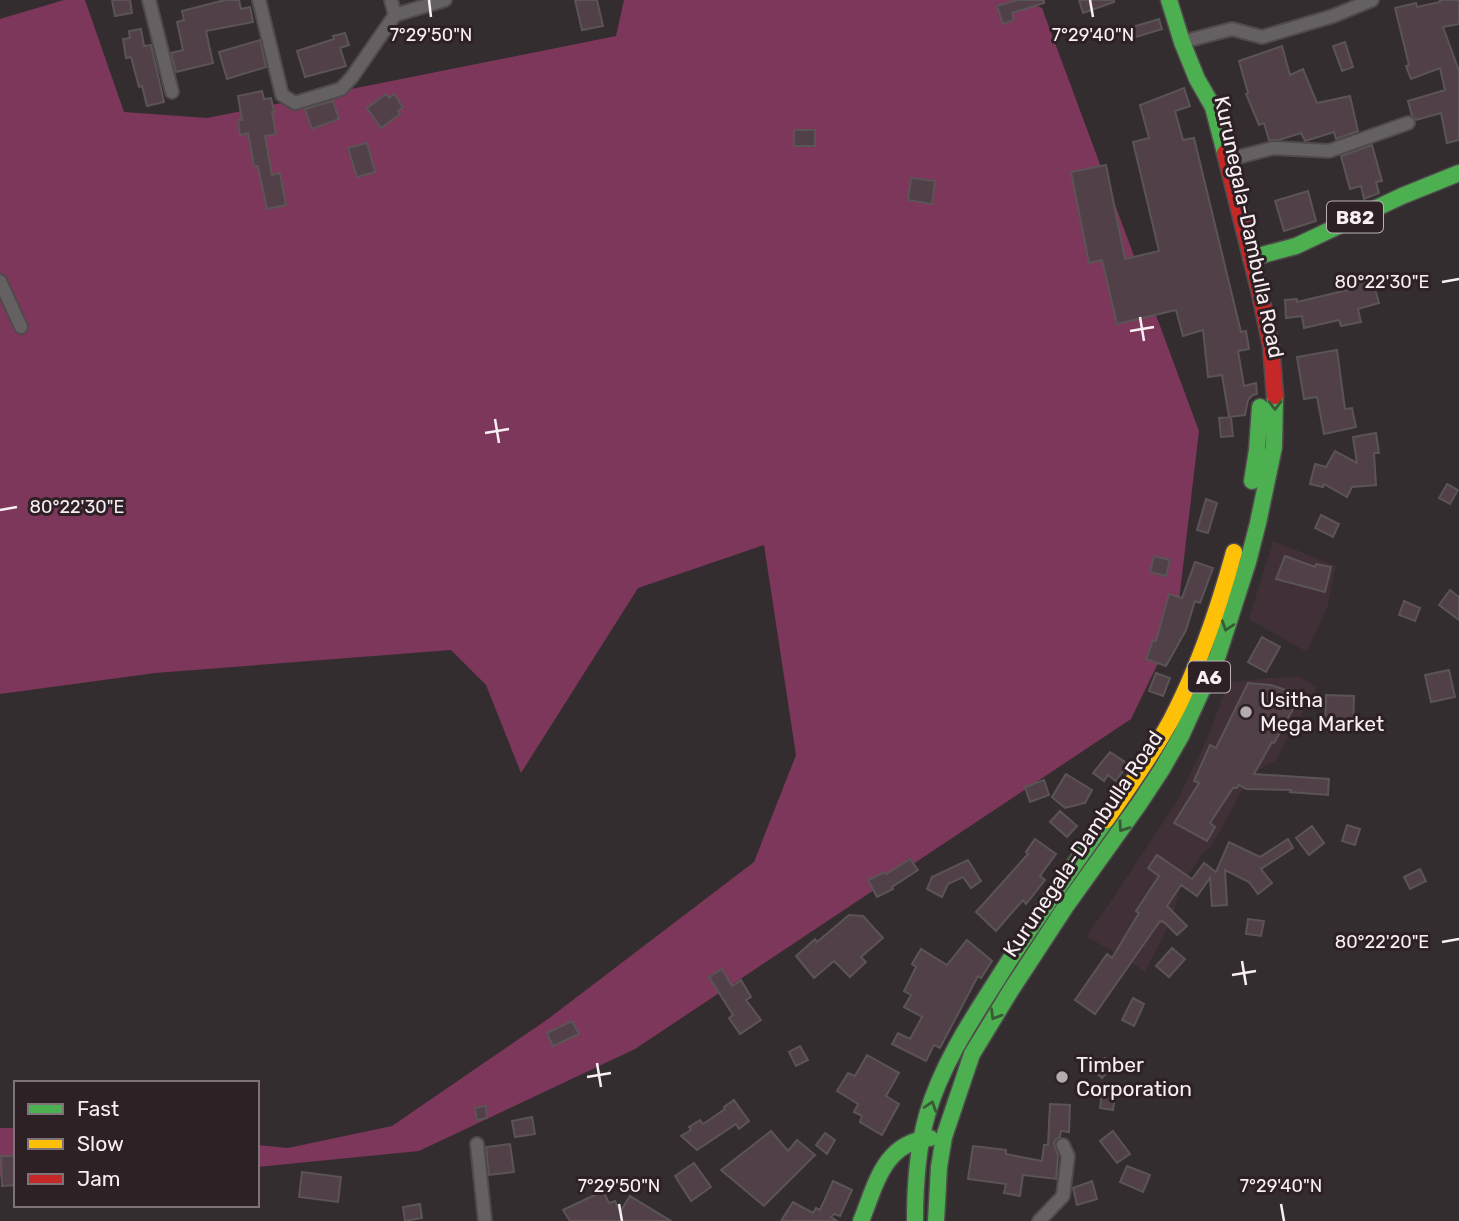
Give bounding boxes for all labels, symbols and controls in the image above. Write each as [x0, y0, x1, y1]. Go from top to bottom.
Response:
text: 7°29'50"N [390, 24, 472, 46]
text: 7°29'40"N [1052, 24, 1134, 46]
street label: Kurunegala-Dambulla Road [1209, 94, 1290, 360]
road number: B82 [1327, 202, 1383, 232]
text: 80°22'30"E [1335, 271, 1429, 293]
one-way arrow [1267, 400, 1283, 411]
text: 80°22'30"E [30, 496, 124, 518]
one-way arrow [1221, 620, 1235, 632]
road number: A6 [1188, 662, 1230, 692]
place label: Usitha Mega Market [1260, 687, 1384, 736]
marker: Usitha Mega Market [1238, 704, 1254, 720]
street label: Kurunegala-Dambulla Road [997, 726, 1168, 962]
one-way arrow [1119, 819, 1131, 832]
text: 80°22'20"E [1335, 931, 1429, 953]
one-way arrow [991, 1008, 1004, 1021]
place label: Timber Corporation [1076, 1052, 1192, 1101]
marker: Timber Corporation [1054, 1069, 1070, 1085]
legend [14, 1081, 259, 1207]
text: Fast [77, 1096, 119, 1121]
one-way arrow [923, 1100, 937, 1112]
text: Slow [77, 1131, 124, 1156]
text: Jam [77, 1166, 121, 1191]
text: 7°29'50"N [578, 1175, 660, 1197]
text: 7°29'40"N [1240, 1175, 1322, 1197]

